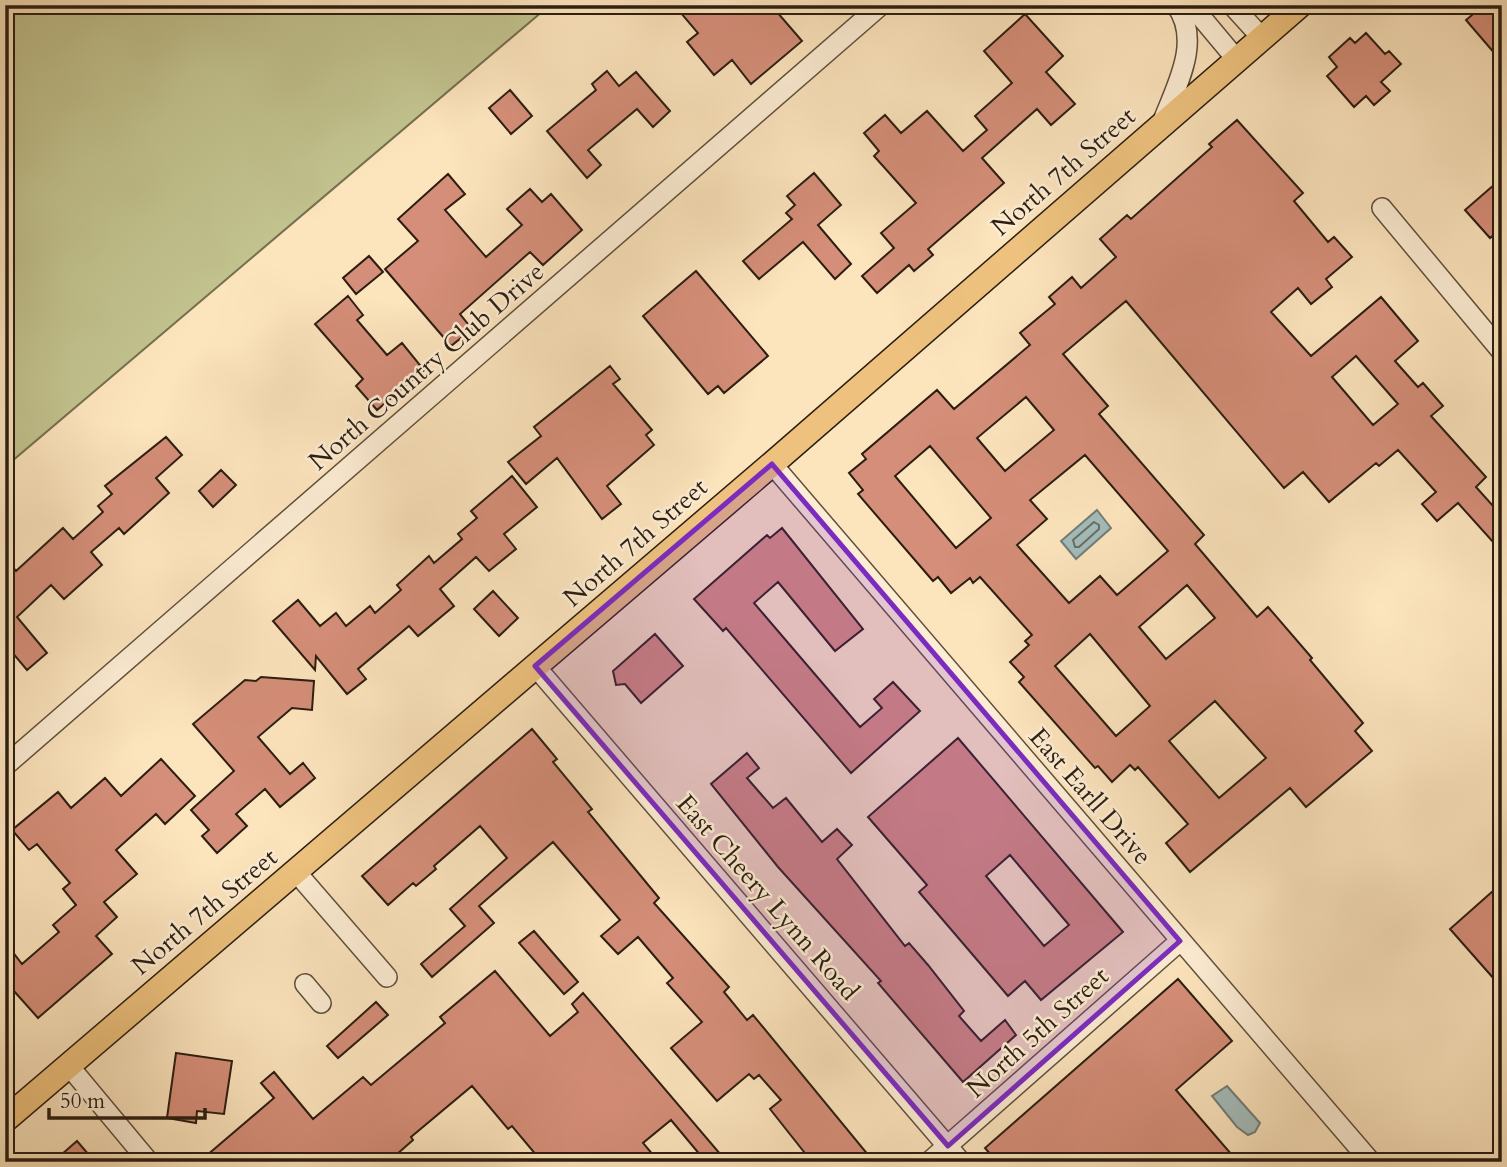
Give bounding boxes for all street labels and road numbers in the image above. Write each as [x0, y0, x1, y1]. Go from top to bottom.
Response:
street label: North 7th Street [984, 99, 1143, 244]
street label: North Country Club Drive [301, 254, 551, 478]
street label: North 7th Street [556, 470, 715, 615]
street label: East Earll Drive [1021, 720, 1160, 872]
street label: East Cheery Lynn Road [668, 787, 867, 1008]
street label: North 7th Street [124, 840, 285, 983]
street label: North 5th Street [959, 959, 1116, 1106]

